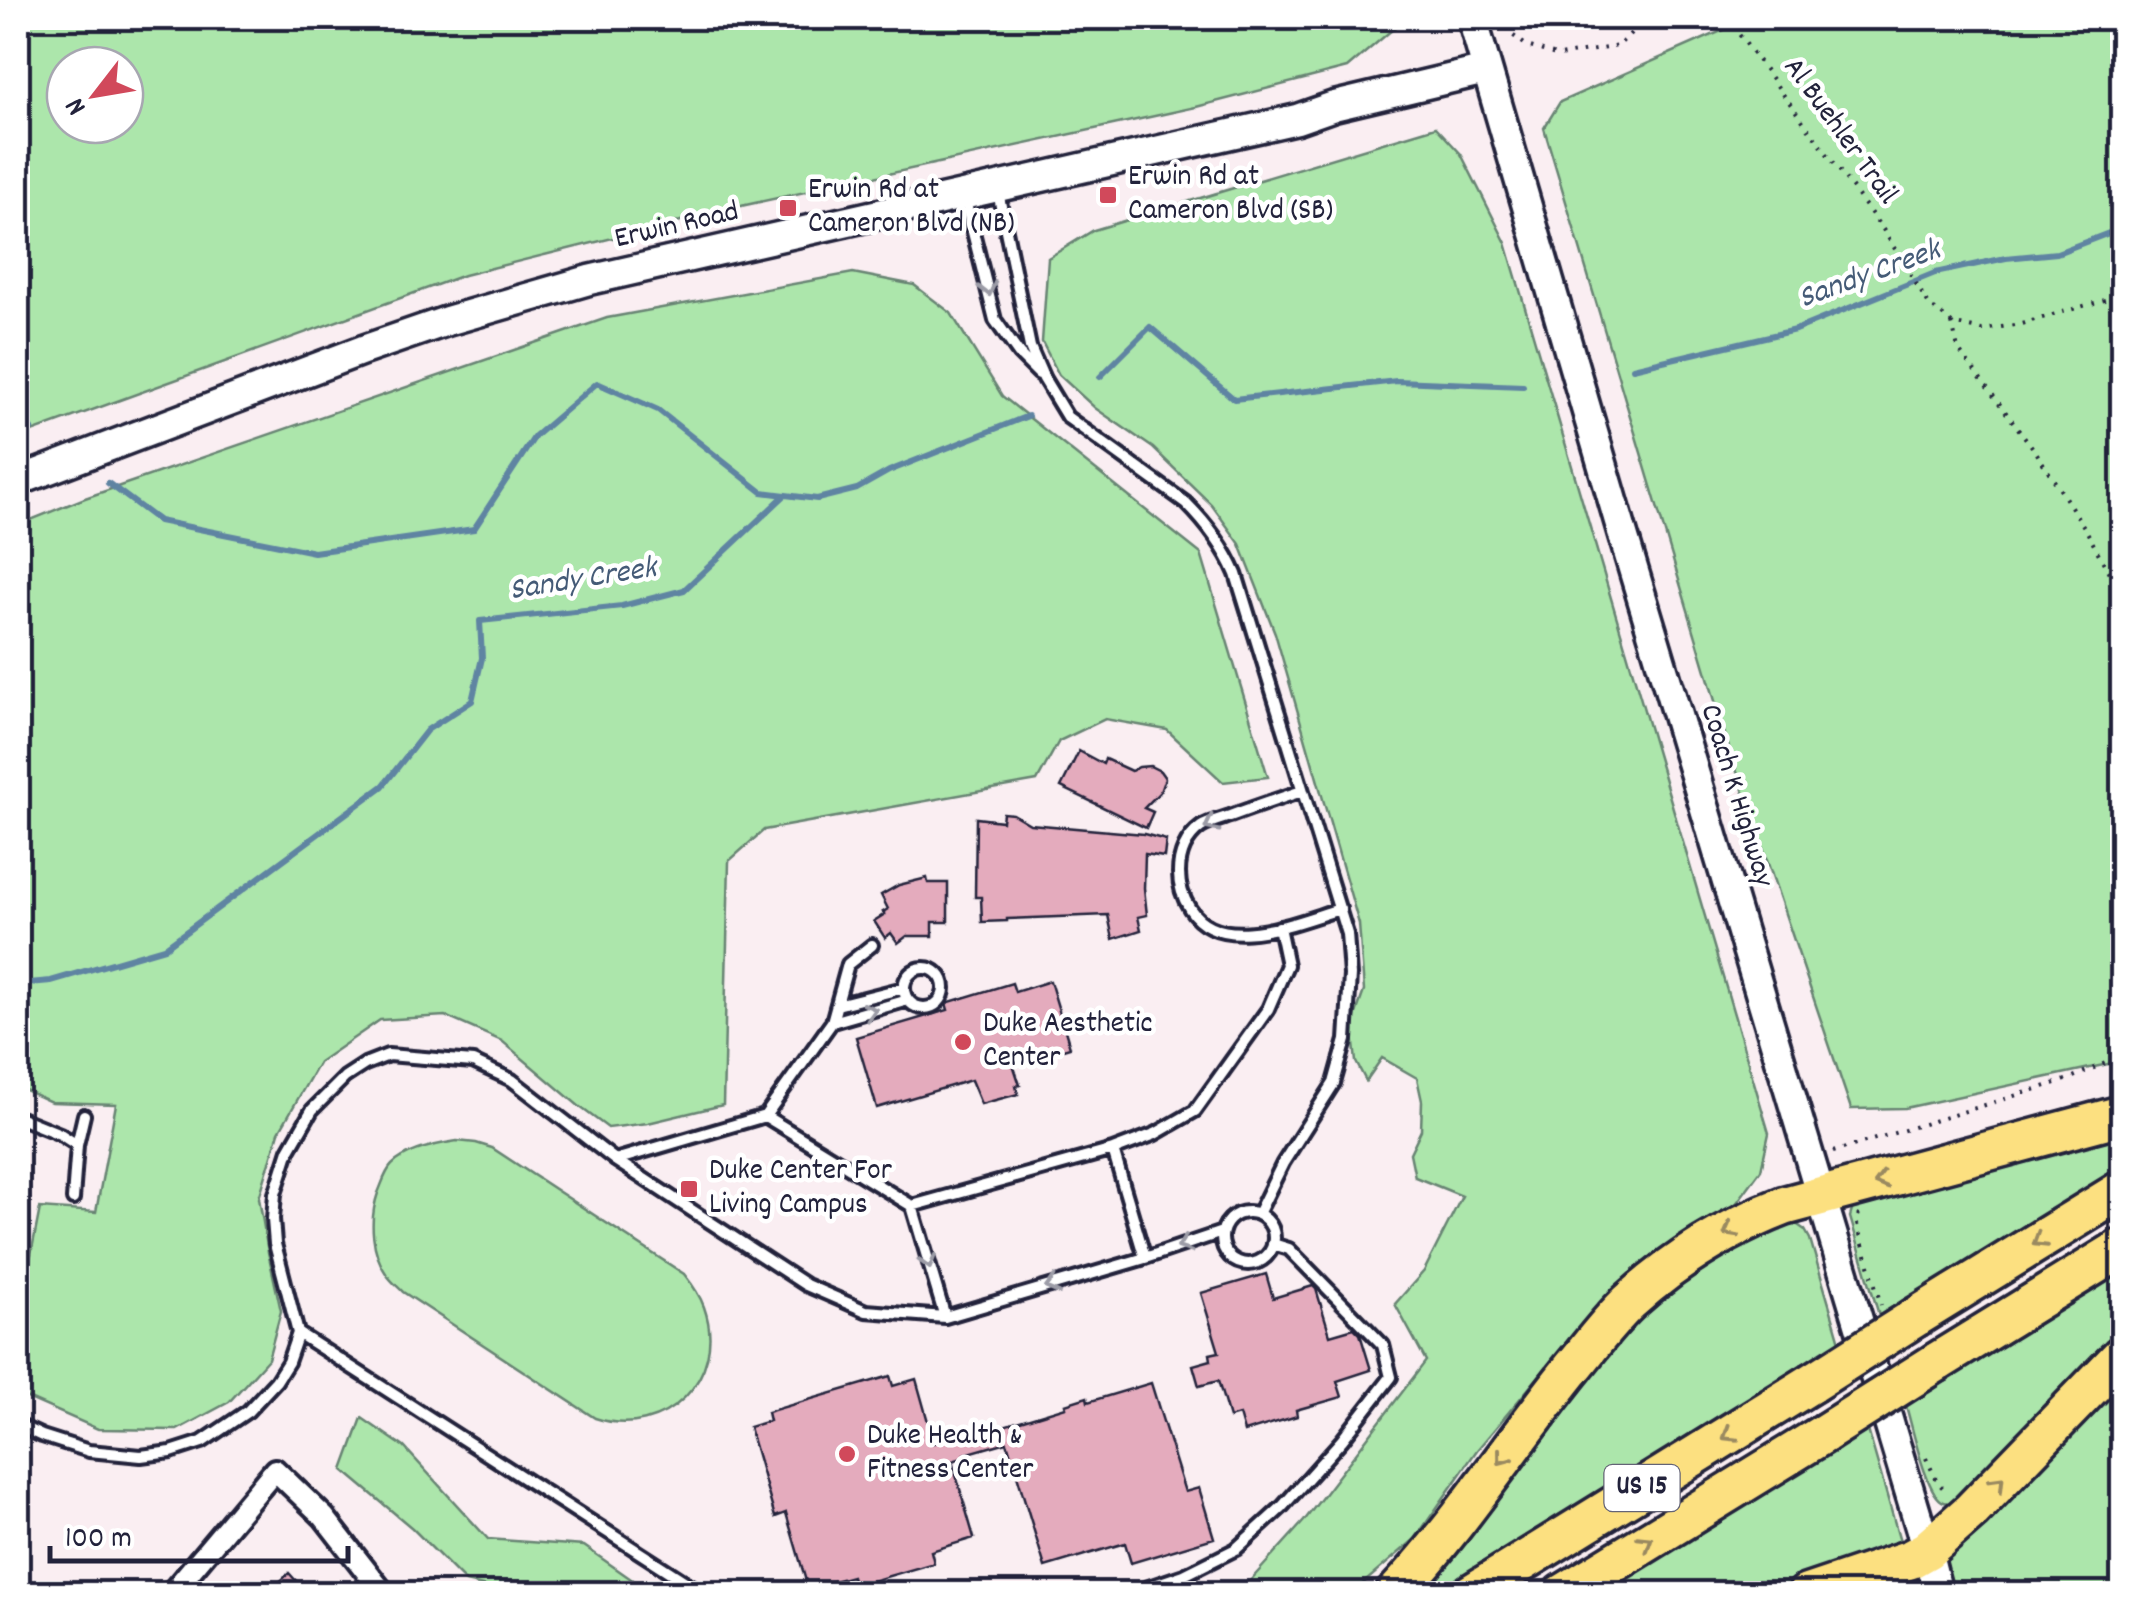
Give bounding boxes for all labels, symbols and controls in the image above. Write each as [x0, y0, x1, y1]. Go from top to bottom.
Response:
north arrow [45, 45, 145, 145]
street label: Al Buehler Trail [1771, 50, 1907, 214]
text: N [57, 89, 99, 122]
place label: Erwin Rd at Cameron Blvd (SB) [1128, 157, 1333, 234]
place label: Erwin Rd at Cameron Blvd (NB) [808, 170, 1015, 247]
marker: Erwin Rd at Cameron Blvd (SB) [1097, 184, 1119, 206]
street label: Erwin Road [611, 192, 743, 262]
marker: Erwin Rd at Cameron Blvd (NB) [777, 197, 799, 219]
water label: Sandy Creek [1793, 228, 1950, 323]
one-way arrow [976, 280, 997, 297]
water label: Sandy Creek [506, 546, 663, 615]
street label: Coach K Highway [1687, 699, 1783, 893]
one-way arrow [1204, 812, 1222, 832]
one-way arrow [861, 1002, 878, 1023]
place label: Duke Aesthetic Center [983, 1004, 1153, 1081]
marker: Duke Aesthetic Center [952, 1031, 974, 1053]
place label: Duke Center For Living Campus [709, 1151, 892, 1228]
one-way arrow [1873, 1169, 1890, 1190]
marker: Duke Center For Living Campus [678, 1178, 700, 1200]
one-way arrow [1723, 1218, 1741, 1238]
one-way arrow [2032, 1229, 2050, 1248]
one-way arrow [1176, 1234, 1193, 1254]
one-way arrow [917, 1252, 938, 1270]
one-way arrow [1044, 1274, 1061, 1295]
place label: Duke Health & Fitness Center [867, 1416, 1033, 1493]
one-way arrow [1722, 1422, 1740, 1441]
marker: Duke Health & Fitness Center [836, 1443, 858, 1465]
one-way arrow [1497, 1447, 1514, 1465]
road number: US 15 [1604, 1465, 1680, 1511]
one-way arrow [1986, 1477, 2004, 1495]
scale bar [50, 1501, 348, 1563]
text: 100 m [65, 1519, 132, 1562]
one-way arrow [1635, 1536, 1653, 1555]

